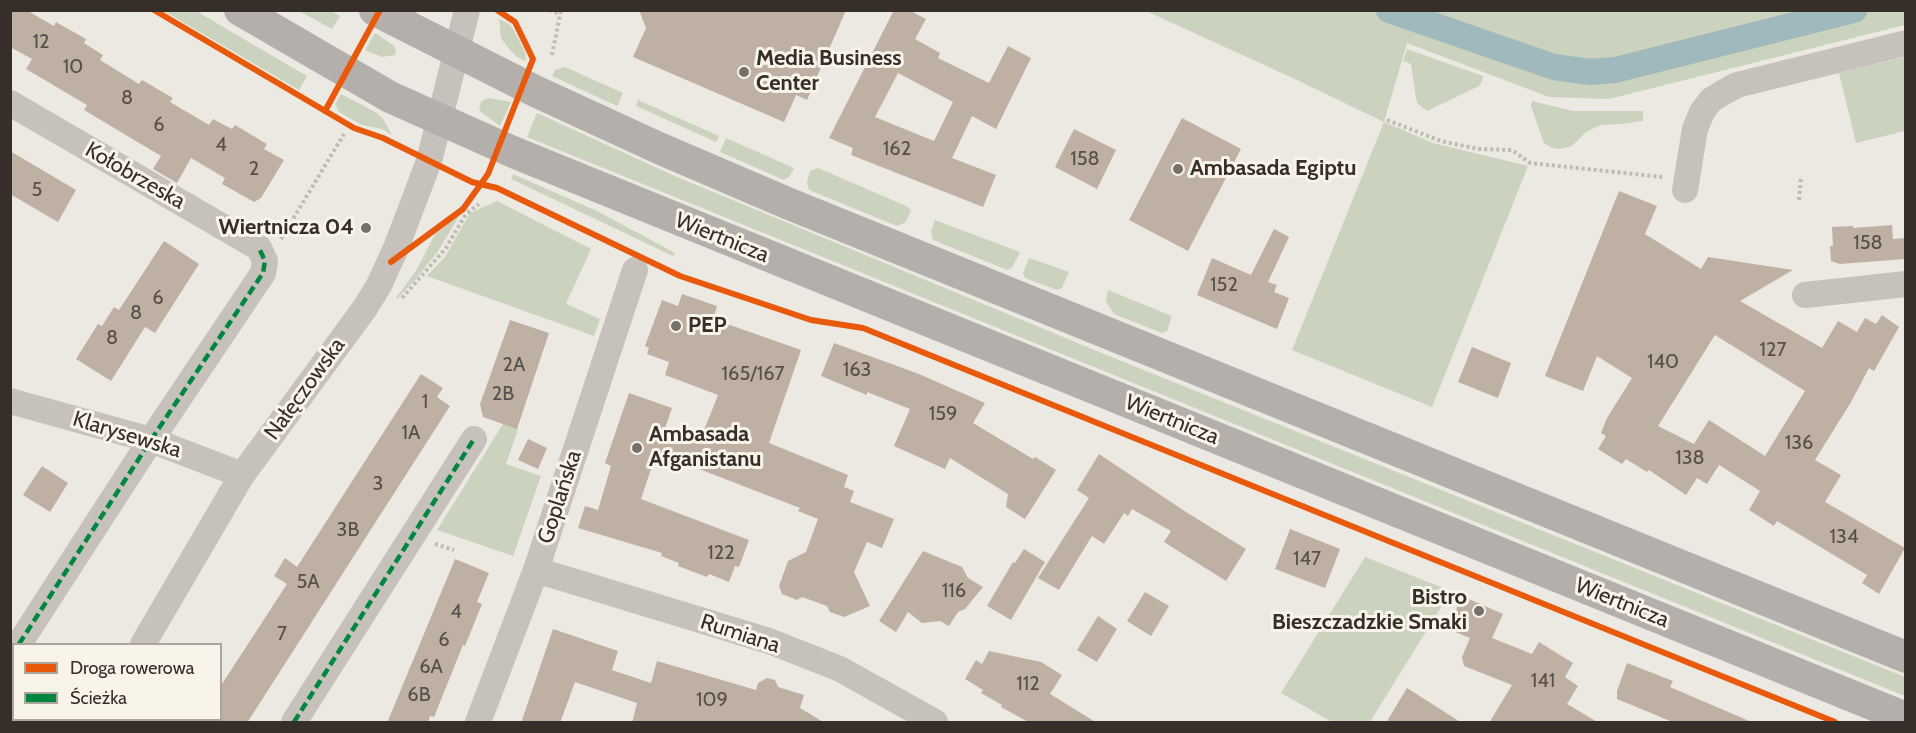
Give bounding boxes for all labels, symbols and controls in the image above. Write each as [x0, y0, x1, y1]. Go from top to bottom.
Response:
house number: 12 [33, 30, 49, 54]
place label: Media Business Center [756, 46, 902, 98]
house number: 10 [63, 55, 83, 79]
marker: Media Business Center [737, 65, 751, 79]
house number: 8 [121, 86, 133, 110]
house number: 6 [153, 113, 165, 137]
house number: 4 [215, 133, 227, 157]
street label: Kołobrzeska [80, 137, 190, 215]
house number: 162 [883, 137, 911, 161]
house number: 158 [1070, 147, 1100, 171]
place label: Ambasada Egiptu [1190, 156, 1356, 182]
house number: 2 [249, 157, 259, 181]
marker: Ambasada Egiptu [1171, 162, 1185, 176]
house number: 5 [32, 178, 42, 202]
street label: Wiertnicza [671, 207, 773, 269]
place label: Wiertnicza 04 [219, 215, 354, 241]
marker: Wiertnicza 04 [359, 221, 373, 235]
house number: 158 [1853, 231, 1883, 255]
house number: 152 [1210, 273, 1238, 297]
house number: 6 [152, 286, 164, 310]
house number: 8 [130, 301, 142, 325]
place label: PEP [688, 313, 727, 339]
marker: PEP [669, 319, 683, 333]
house number: 8 [106, 326, 118, 350]
street label: Nałęczowska [259, 333, 351, 445]
house number: 127 [1759, 338, 1787, 362]
house number: 140 [1647, 350, 1679, 374]
house number: 2A [503, 353, 525, 377]
house number: 163 [843, 358, 871, 382]
house number: 165/167 [722, 362, 784, 386]
house number: 2B [492, 382, 514, 406]
street label: Wiertnicza [1121, 389, 1223, 451]
house number: 1 [422, 390, 428, 414]
house number: 159 [929, 402, 957, 426]
street label: Klarysewska [70, 406, 184, 464]
house number: 1A [402, 421, 420, 445]
place label: Ambasada Afganistanu [649, 422, 761, 474]
house number: 136 [1785, 431, 1813, 455]
marker: Ambasada Afganistanu [630, 441, 644, 455]
house number: 138 [1675, 446, 1705, 470]
street label: Goplańska [533, 447, 587, 547]
house number: 3 [373, 472, 383, 496]
house number: 3B [337, 518, 359, 542]
house number: 134 [1830, 525, 1858, 549]
house number: 122 [707, 541, 735, 565]
house number: 147 [1293, 547, 1321, 571]
house number: 5A [296, 570, 320, 594]
street label: Wiertnicza [1571, 572, 1673, 634]
house number: 116 [942, 579, 966, 603]
place label: Bistro Bieszczadzkie Smaki [1272, 585, 1467, 636]
house number: 4 [450, 600, 462, 624]
marker: Bistro Bieszczadzkie Smaki [1472, 604, 1486, 618]
street label: Rumiana [697, 609, 783, 659]
house number: 7 [277, 622, 287, 646]
house number: 6 [438, 628, 450, 652]
legend [12, 643, 222, 721]
house number: 6A [419, 655, 443, 679]
text: Droga rowerowa [70, 657, 194, 679]
house number: 141 [1531, 669, 1555, 693]
house number: 112 [1016, 672, 1040, 696]
house number: 6B [407, 683, 431, 707]
text: Ścieżka [70, 687, 127, 709]
house number: 109 [696, 688, 728, 712]

